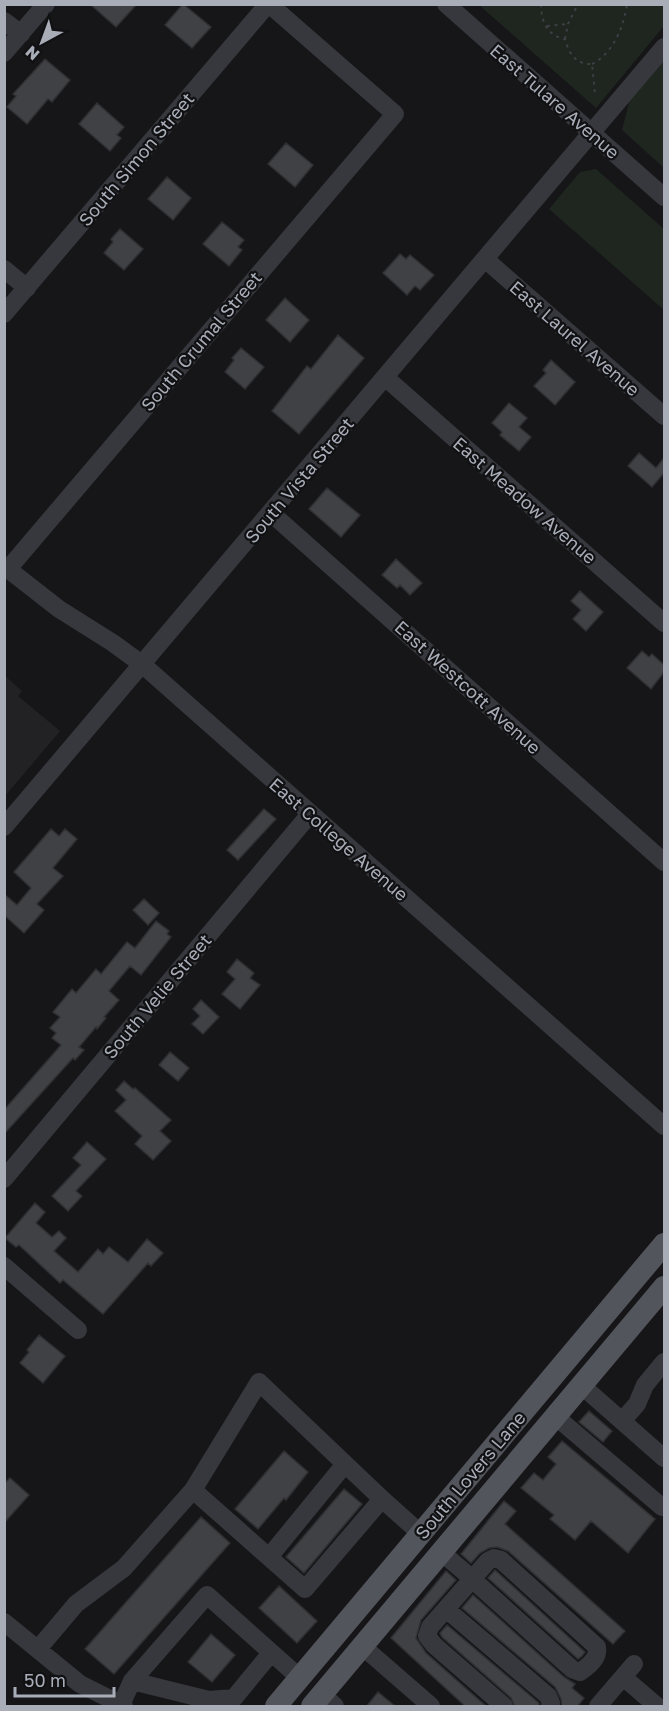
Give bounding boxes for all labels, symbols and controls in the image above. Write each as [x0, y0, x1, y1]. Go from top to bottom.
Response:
north arrow [12, 12, 72, 72]
street label: East Tulare Avenue [486, 39, 624, 163]
text: N [21, 42, 43, 65]
street label: South Simon Street [74, 88, 198, 230]
street label: South Crumal Street [136, 267, 266, 415]
street label: East Laurel Avenue [506, 276, 644, 400]
street label: South Vista Street [240, 413, 358, 547]
street label: East Meadow Avenue [449, 432, 601, 568]
street label: East Westcott Avenue [390, 616, 546, 758]
street label: East College Avenue [265, 773, 413, 905]
street label: South Velie Street [98, 929, 216, 1063]
street label: South Lovers Lane [410, 1407, 530, 1543]
scale bar [15, 1660, 114, 1698]
text: 50 m [24, 1669, 66, 1691]

